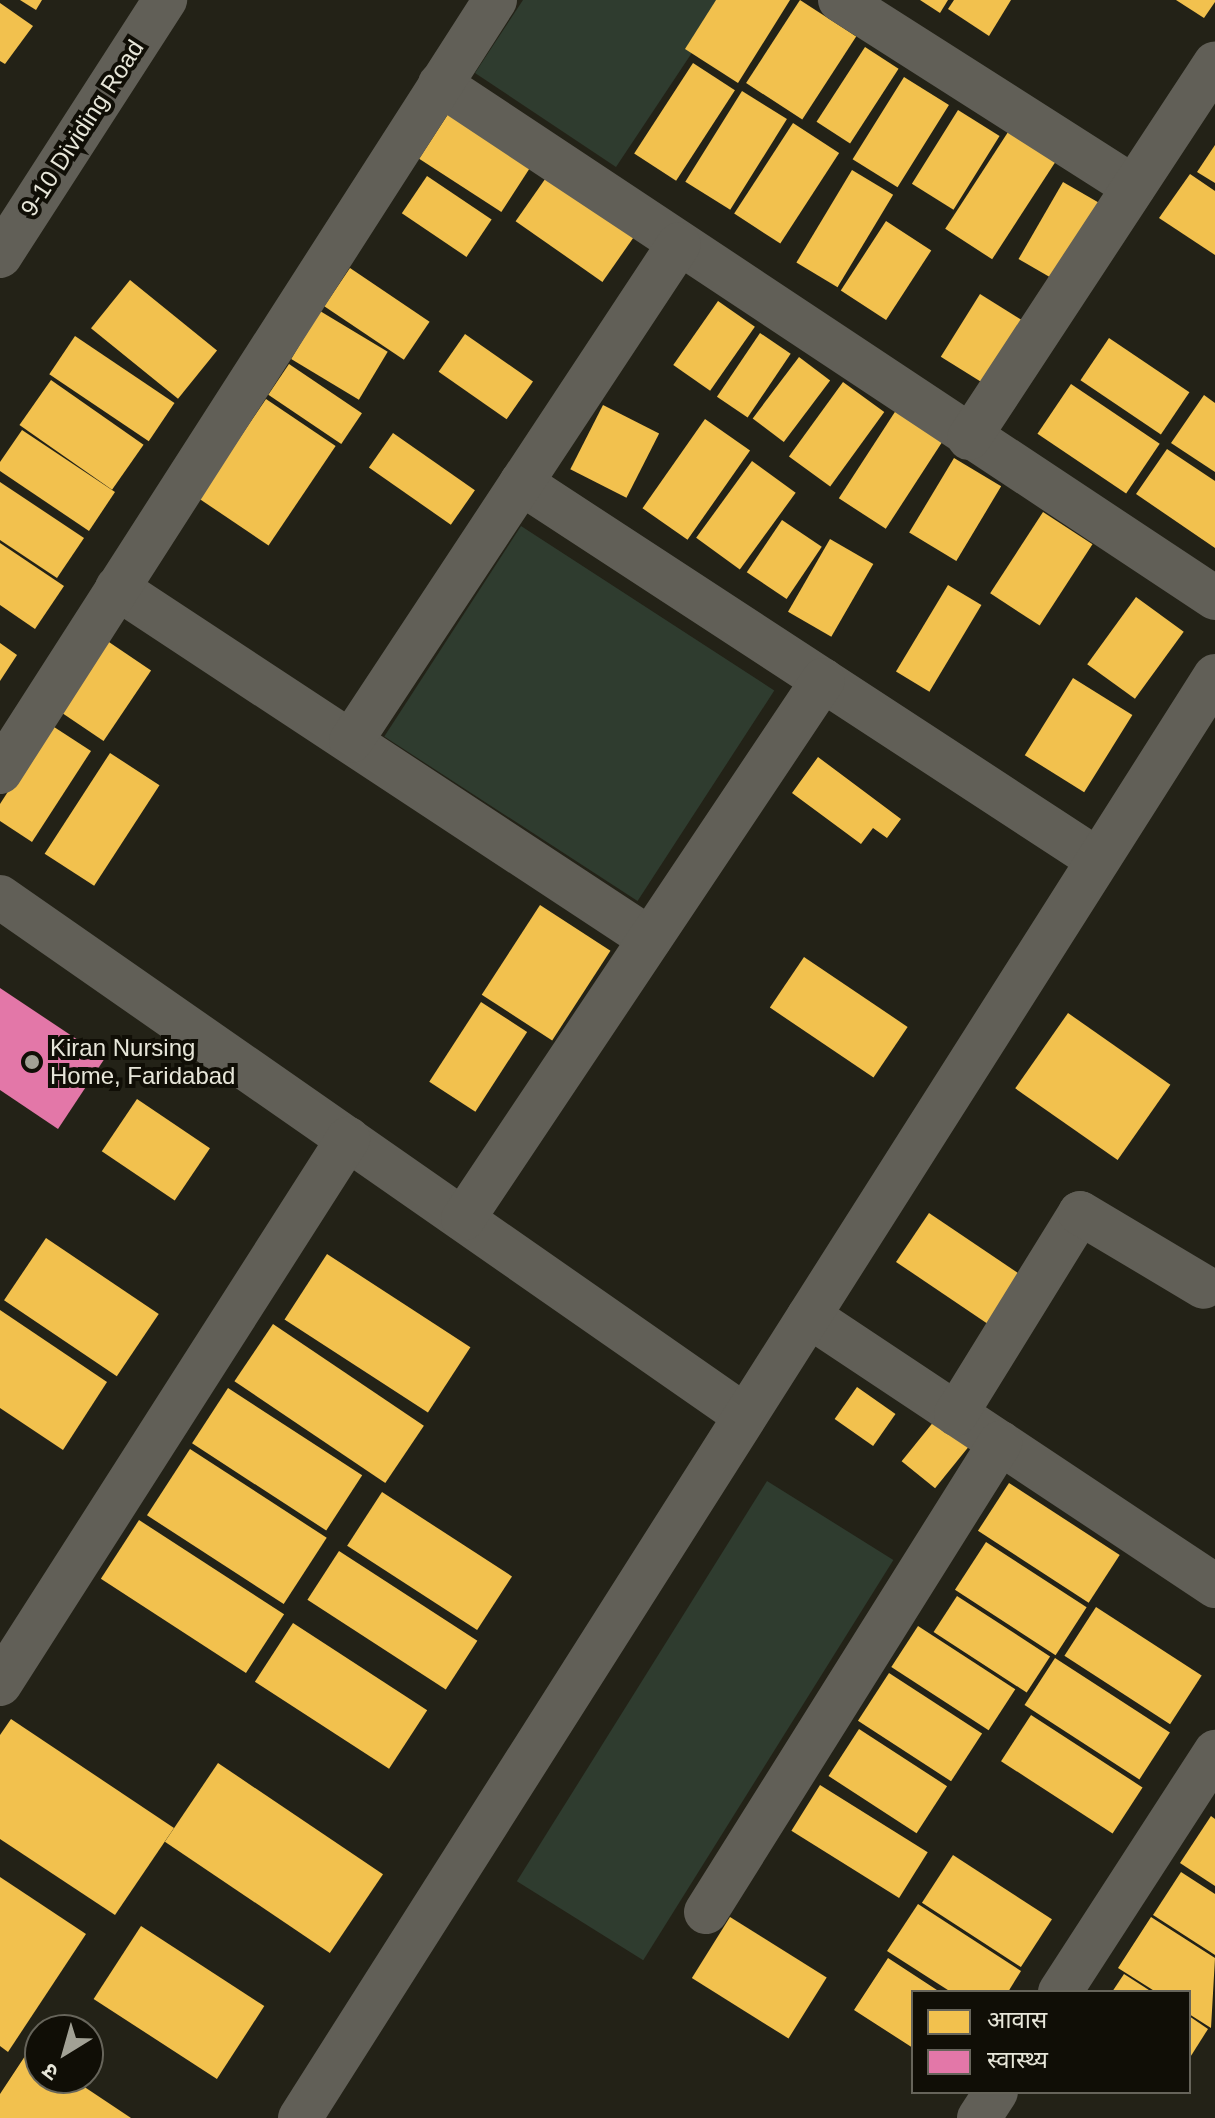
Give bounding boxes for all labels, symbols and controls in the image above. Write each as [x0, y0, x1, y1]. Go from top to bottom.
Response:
street label: 9-10 Dividing Road [14, 35, 150, 221]
place label: Kiran Nursing Home, Faridabad [50, 1034, 235, 1090]
marker: Kiran Nursing Home, Faridabad [21, 1051, 43, 1073]
legend [911, 1990, 1191, 2094]
text: आवास [987, 2006, 1047, 2033]
north arrow [24, 2014, 104, 2094]
text: स्वास्थ्य [987, 2046, 1048, 2073]
text: उ [38, 2058, 63, 2086]

